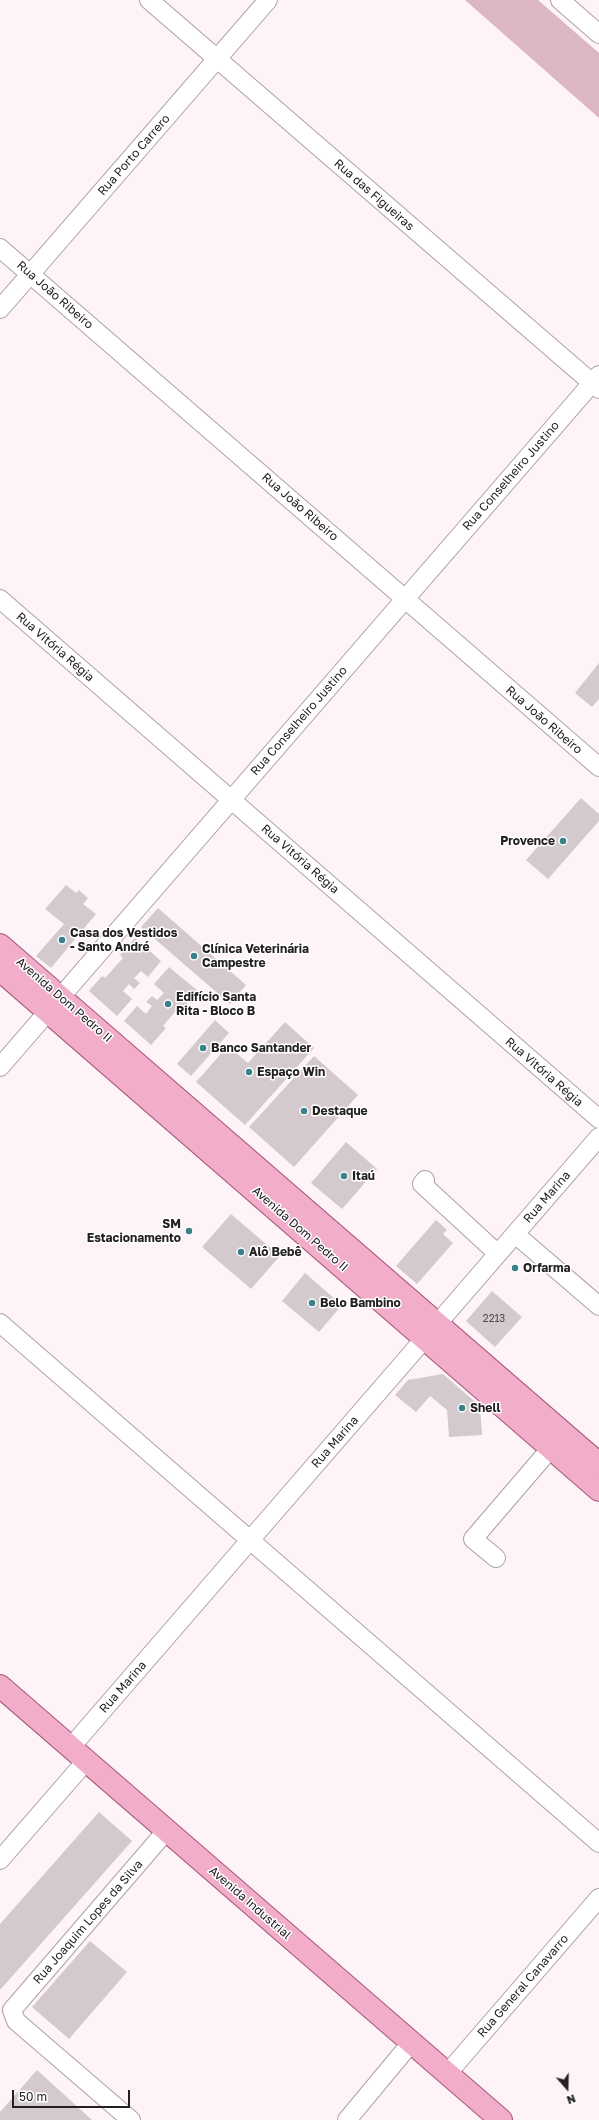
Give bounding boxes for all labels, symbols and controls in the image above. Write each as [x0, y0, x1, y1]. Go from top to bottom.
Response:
street label: Rua Porto Carrero [95, 112, 173, 198]
street label: Rua das Figueiras [331, 156, 417, 234]
street label: Rua João Ribeiro [14, 258, 96, 332]
street label: Rua Conselheiro Justino [460, 418, 562, 534]
street label: Rua João Ribeiro [259, 470, 341, 544]
street label: Rua Vitória Régia [13, 609, 97, 685]
street label: Rua Conselheiro Justino [248, 663, 350, 779]
street label: Rua João Ribeiro [503, 683, 585, 757]
street label: Rua Vitória Régia [258, 821, 342, 897]
place label: Provence [500, 834, 555, 848]
marker: Provence [558, 836, 568, 846]
place label: Casa dos Vestidos - Santo André [70, 926, 177, 954]
marker: Casa dos Vestidos - Santo André [57, 935, 67, 945]
place label: Clínica Veterinária Campestre [202, 942, 309, 970]
marker: Clínica Veterinária Campestre [189, 951, 199, 961]
street label: Avenida Dom Pedro II [13, 955, 115, 1045]
place label: Edifício Santa Rita - Bloco B [176, 990, 256, 1018]
marker: Edifício Santa Rita - Bloco B [163, 999, 173, 1009]
street label: Rua Vitória Régia [502, 1034, 586, 1110]
place label: Banco Santander [211, 1041, 311, 1055]
marker: Banco Santander [198, 1043, 208, 1053]
place label: Espaço Win [257, 1065, 325, 1079]
marker: Espaço Win [244, 1067, 254, 1077]
place label: Destaque [312, 1104, 368, 1118]
marker: Destaque [299, 1106, 309, 1116]
street label: Rua Marina [521, 1168, 573, 1226]
place label: Itaú [352, 1169, 375, 1183]
marker: Itaú [339, 1171, 349, 1181]
street label: Avenida Dom Pedro II [249, 1184, 351, 1274]
place label: SM Estacionamento [87, 1217, 181, 1245]
marker: SM Estacionamento [184, 1226, 194, 1236]
place label: Alô Bebê [249, 1245, 302, 1259]
marker: Alô Bebê [236, 1247, 246, 1257]
place label: Orfarma [523, 1261, 570, 1275]
marker: Orfarma [510, 1263, 520, 1273]
place label: Belo Bambino [320, 1296, 401, 1310]
marker: Belo Bambino [307, 1298, 317, 1308]
house number: 2213 [483, 1313, 505, 1325]
place label: Shell [470, 1401, 500, 1415]
marker: Shell [457, 1403, 467, 1413]
street label: Rua Marina [309, 1413, 361, 1471]
street label: Rua Marina [97, 1658, 149, 1716]
street label: Rua Joaquim Lopes da Silva [30, 1857, 146, 1987]
street label: Avenida Industrial [206, 1863, 294, 1943]
street label: Rua General Canavarro [474, 1932, 572, 2040]
north arrow [547, 2068, 587, 2108]
scale bar [14, 2082, 132, 2108]
text: 50 m [19, 2089, 47, 2104]
text: N [565, 2092, 577, 2107]

